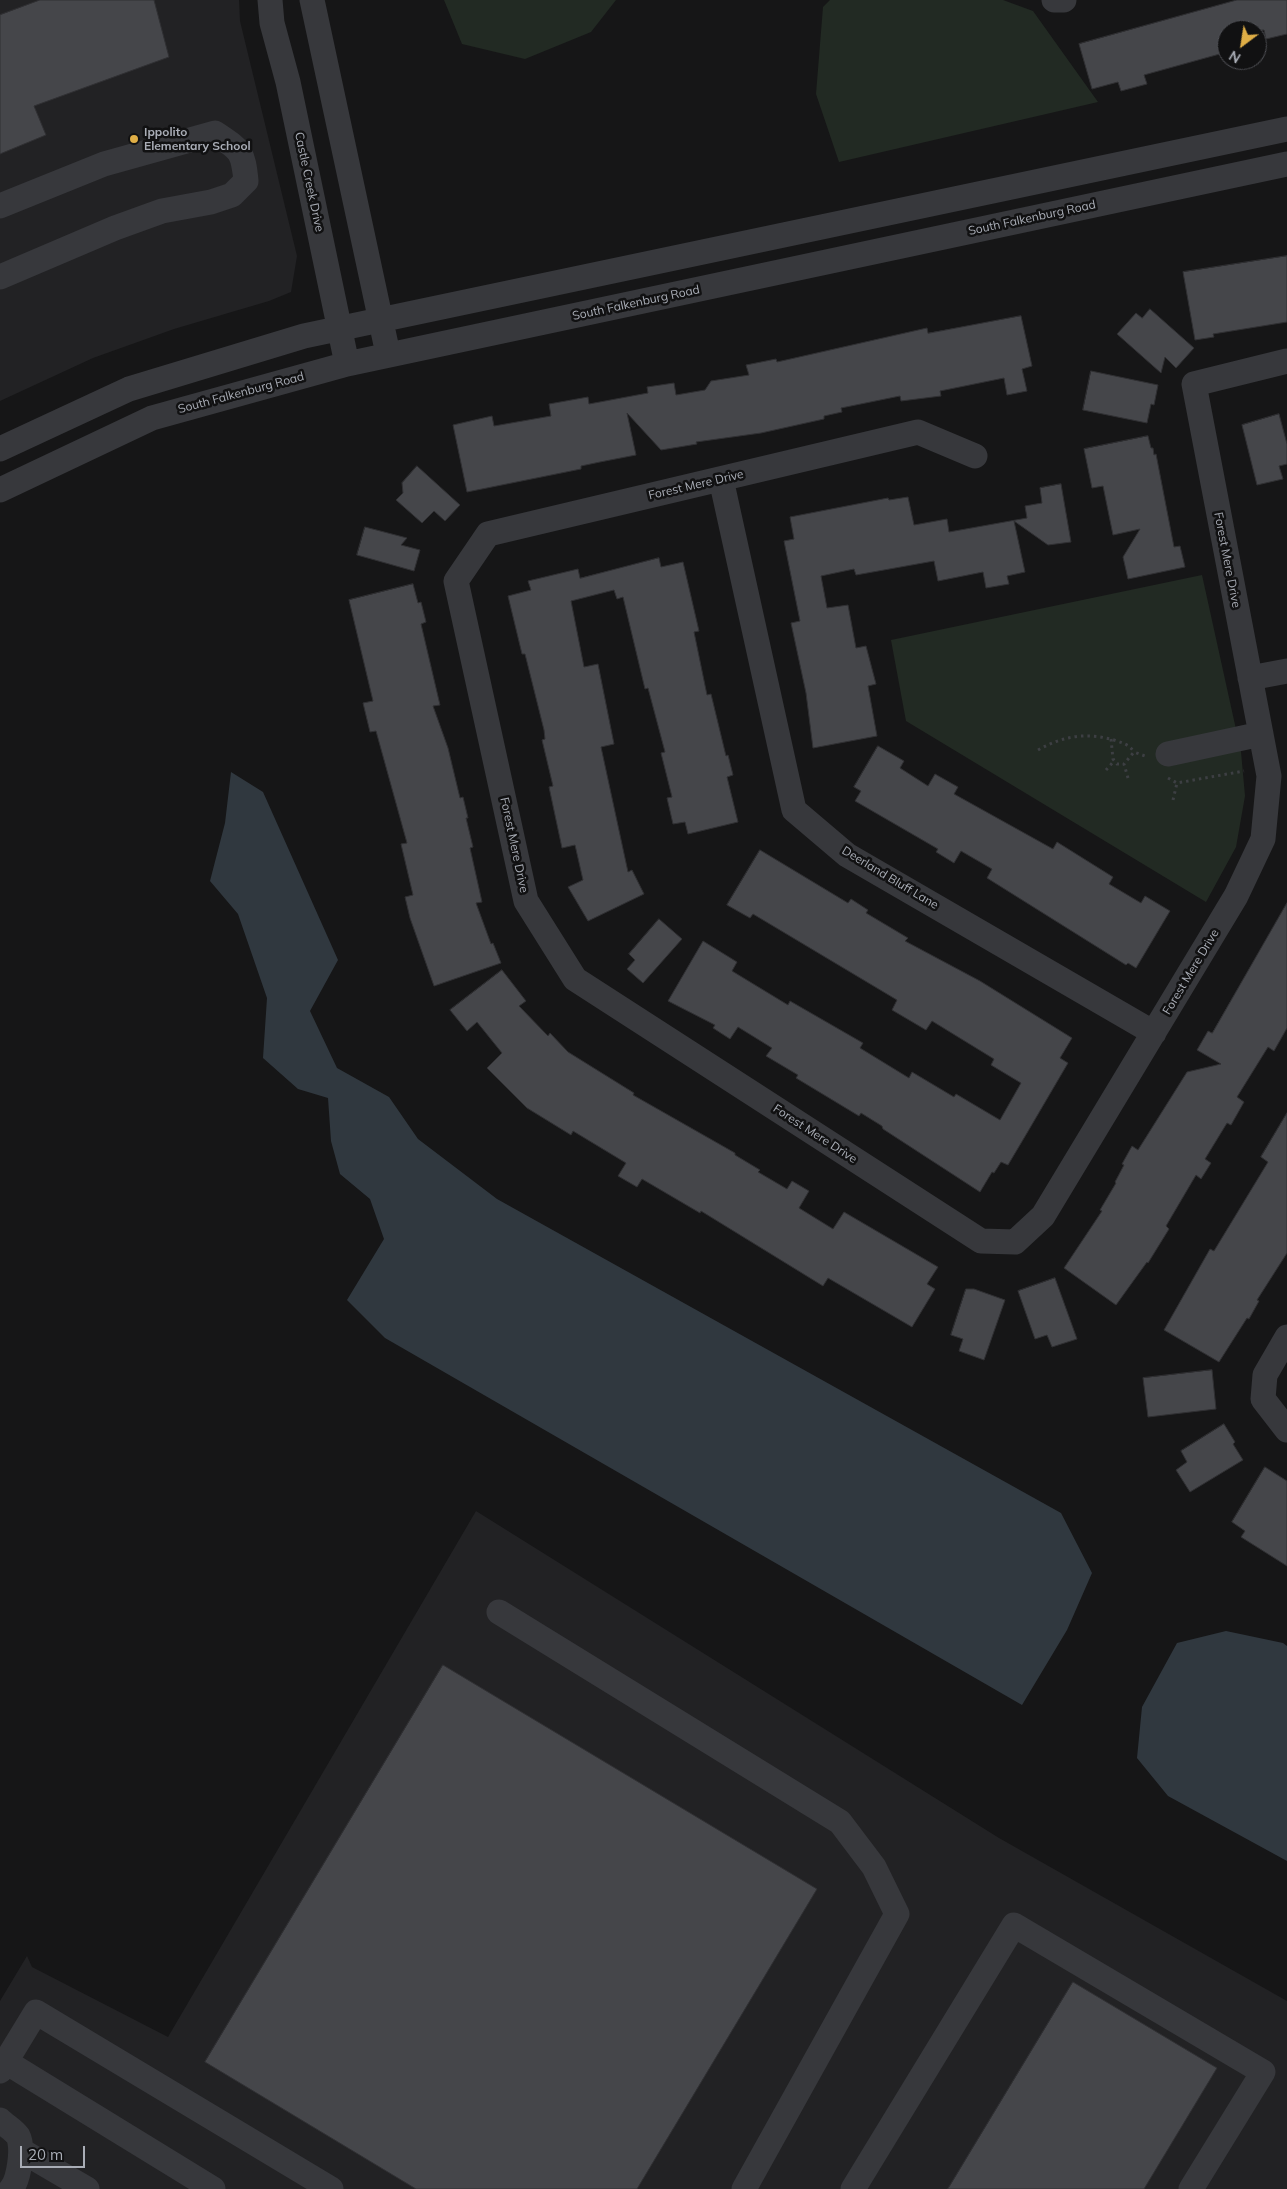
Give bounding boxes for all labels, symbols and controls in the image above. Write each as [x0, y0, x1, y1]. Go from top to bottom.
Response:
north arrow [1217, 20, 1267, 70]
text: N [1226, 47, 1244, 67]
place label: Ippolito Elementary School [144, 125, 251, 153]
street label: Castle Creek Drive [291, 131, 327, 233]
marker: Ippolito Elementary School [128, 133, 140, 145]
street label: South Falkenburg Road [967, 197, 1097, 239]
street label: South Falkenburg Road [571, 282, 701, 324]
street label: South Falkenburg Road [176, 369, 306, 417]
street label: Forest Mere Drive [647, 467, 745, 503]
street label: Forest Mere Drive [1211, 511, 1243, 609]
street label: Forest Mere Drive [497, 796, 531, 894]
street label: Deerland Bluff Lane [839, 843, 941, 913]
street label: Forest Mere Drive [1160, 927, 1222, 1017]
street label: Forest Mere Drive [770, 1102, 860, 1166]
scale bar [22, 2136, 88, 2168]
text: 20 m [28, 2145, 63, 2164]

